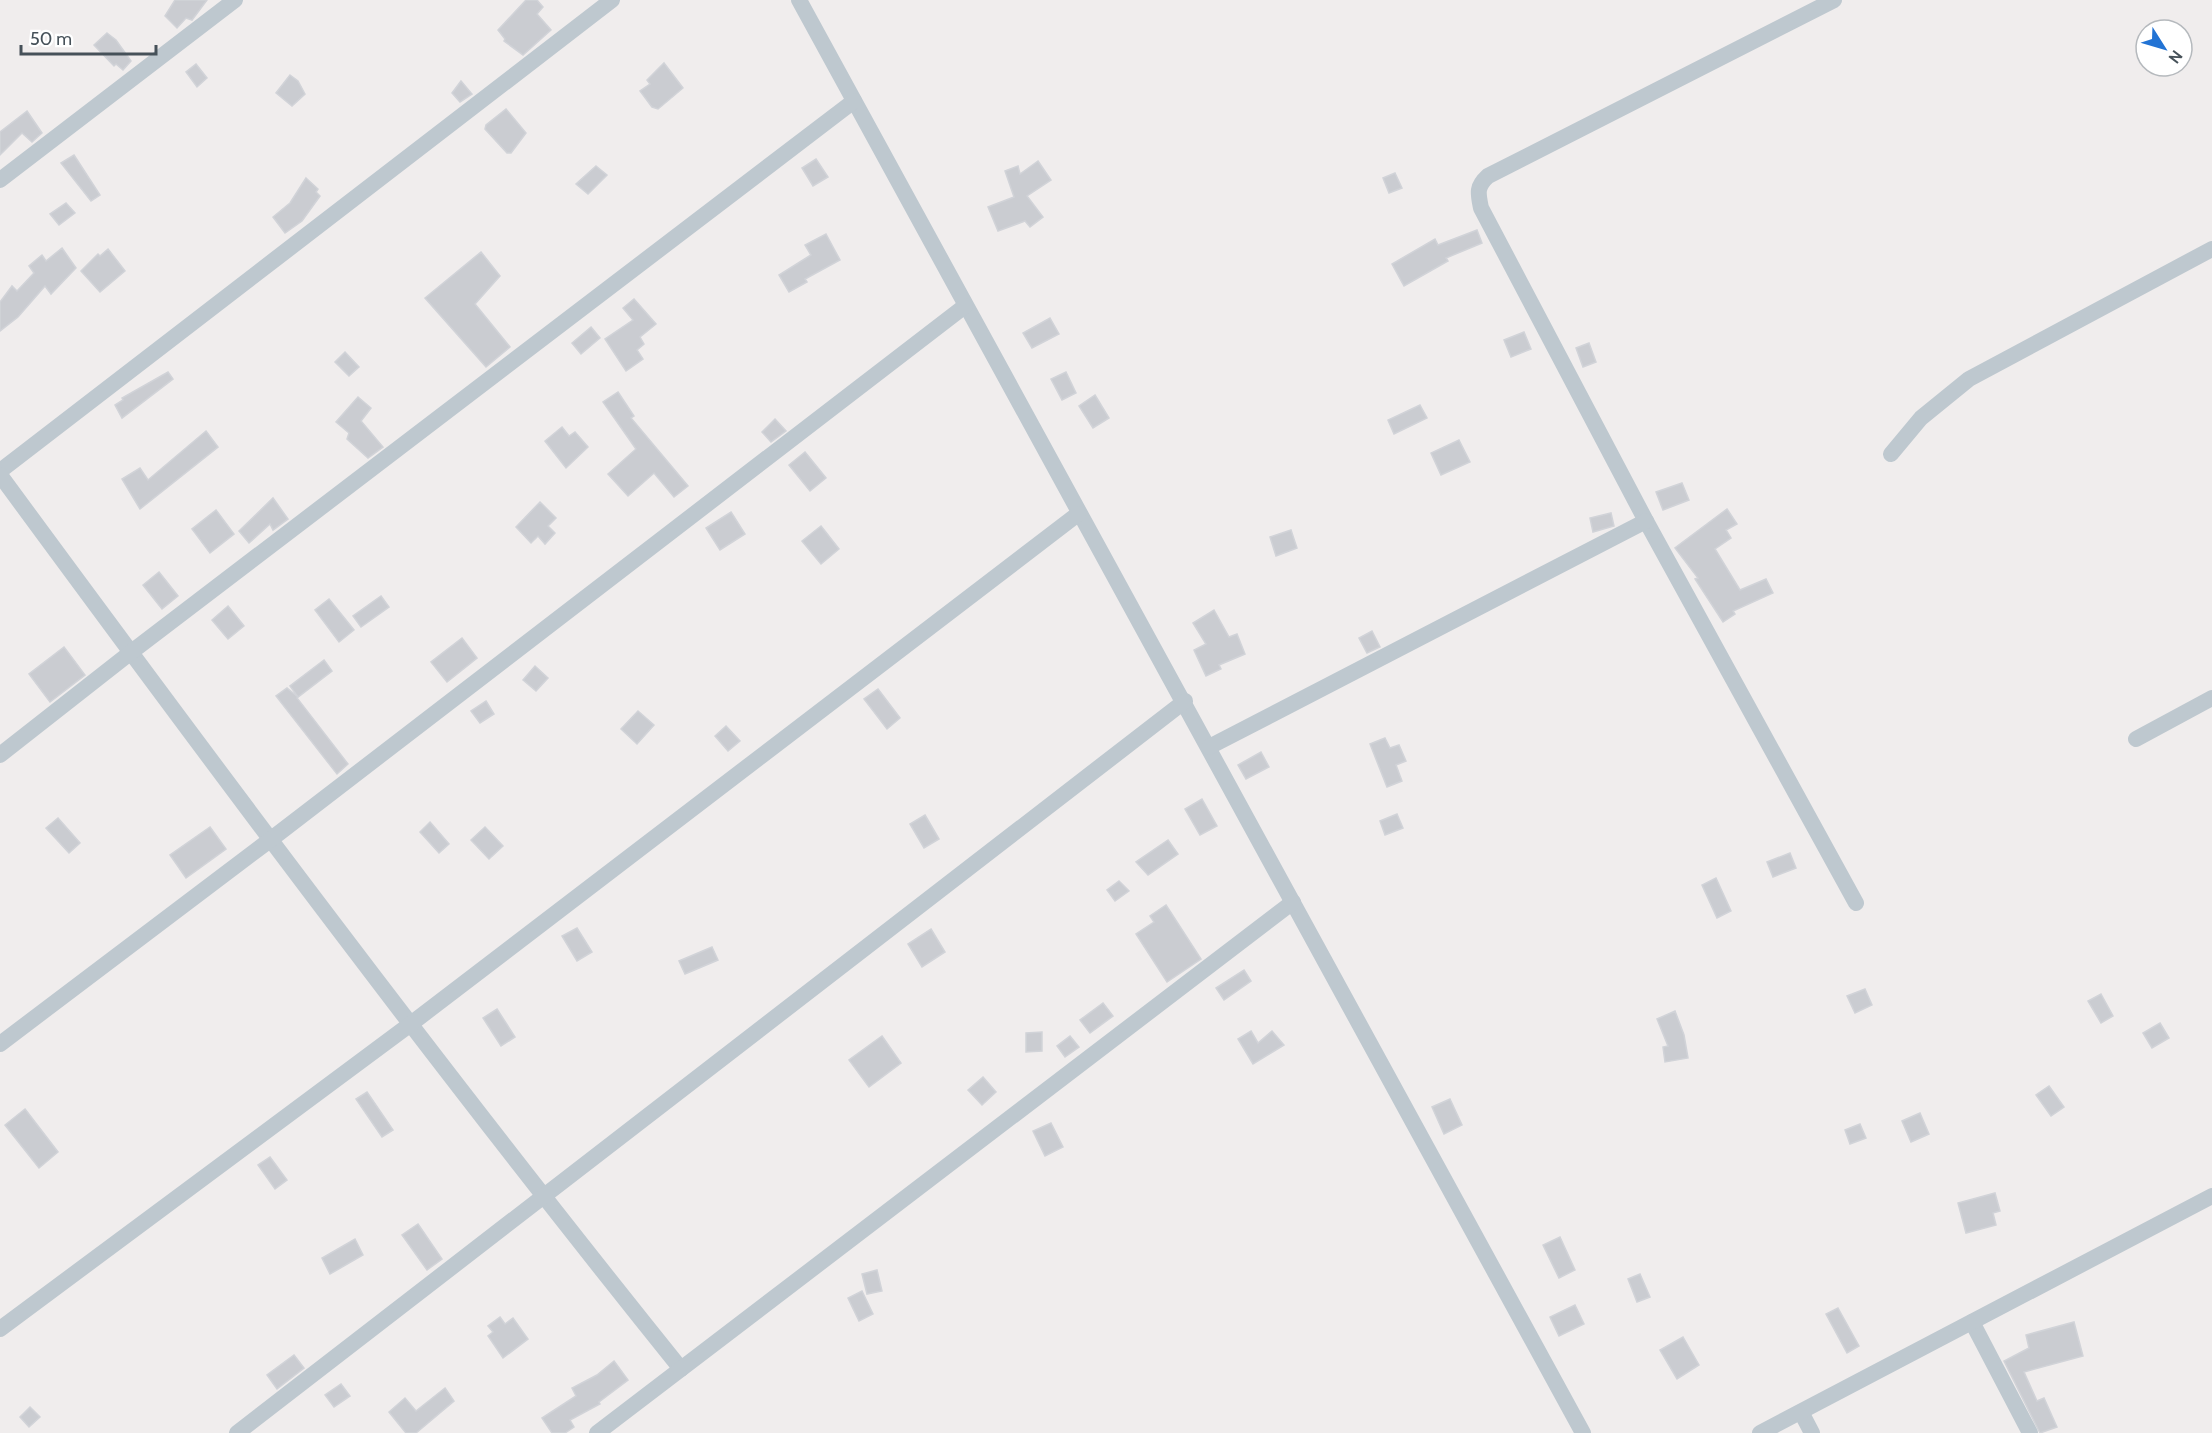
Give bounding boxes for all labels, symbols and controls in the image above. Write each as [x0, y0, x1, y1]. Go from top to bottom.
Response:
scale bar [21, 18, 156, 56]
north arrow [2134, 18, 2194, 78]
text: 50 m [30, 28, 72, 50]
text: N [2165, 46, 2187, 67]

